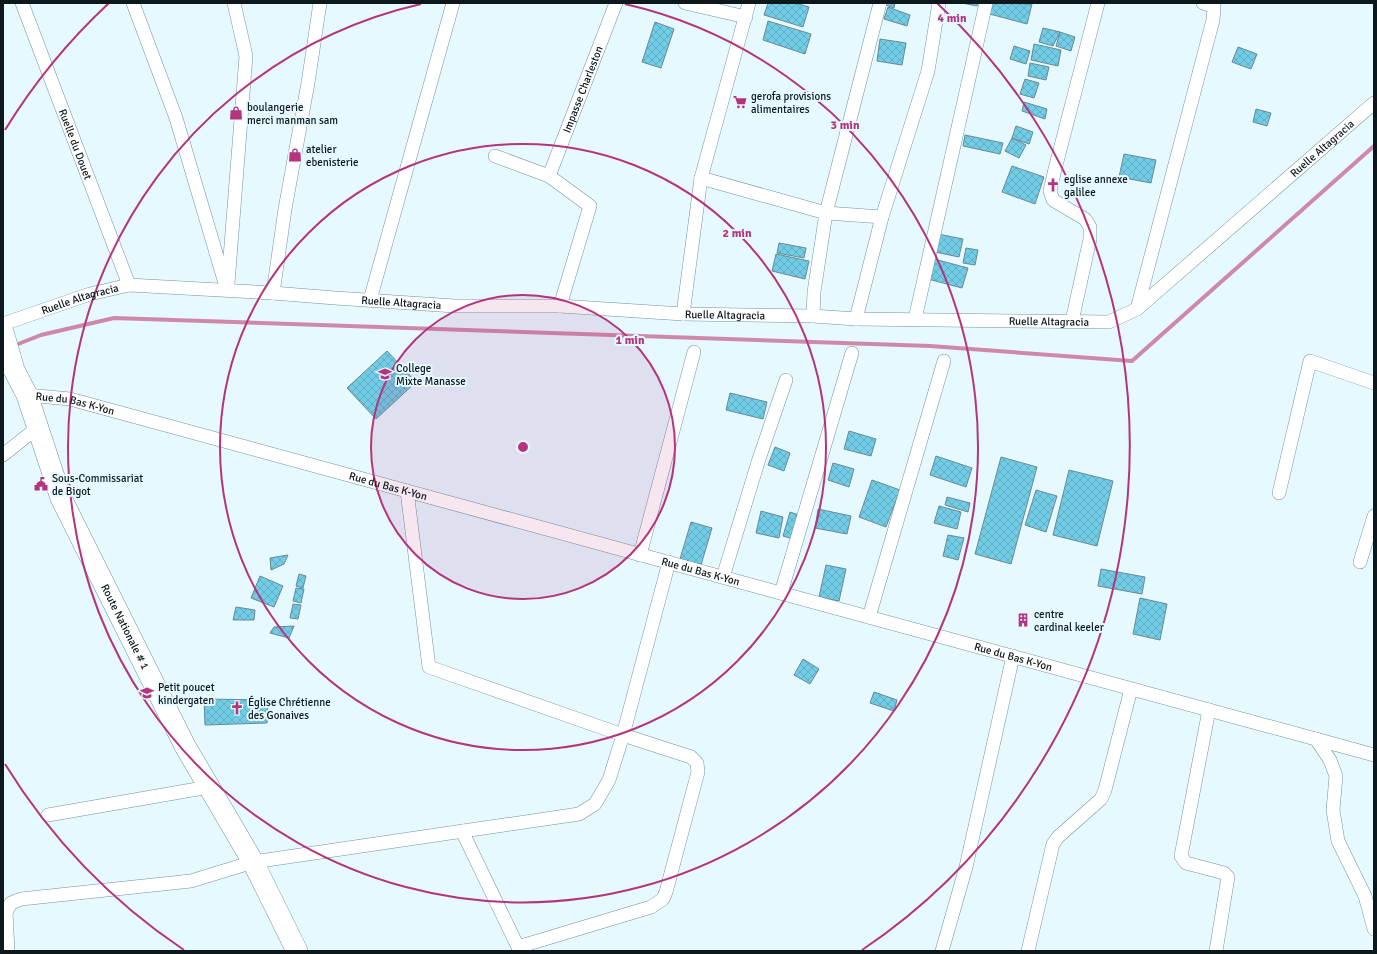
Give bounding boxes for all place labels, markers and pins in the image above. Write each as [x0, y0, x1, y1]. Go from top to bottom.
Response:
place label: gerofa provisions alimentaires [751, 90, 831, 116]
supermarket icon: gerofa provisions alimentaires [732, 94, 748, 110]
place label: boulangerie merci manman sam [247, 101, 338, 127]
shop icon: boulangerie merci manman sam [228, 105, 244, 121]
place label: atelier ebenisterie [306, 143, 359, 169]
shop icon: atelier ebenisterie [287, 147, 303, 163]
place label: eglise annexe galilee [1064, 173, 1128, 199]
church icon: eglise annexe galilee [1045, 177, 1061, 193]
place label: College Mixte Manasse [396, 362, 466, 388]
school or university icon: College Mixte Manasse [377, 366, 393, 382]
centre of rings [516, 440, 530, 454]
place label: Sous-Commissariat de Bigot [52, 472, 143, 498]
public building icon: Sous-Commissariat de Bigot [33, 476, 49, 492]
place label: centre cardinal keeler [1034, 608, 1104, 634]
building icon: centre cardinal keeler [1015, 612, 1031, 628]
place label: Petit poucet kindergaten [158, 681, 215, 707]
school or university icon: Petit poucet kindergaten [139, 685, 155, 701]
place label: Église Chrétienne des Gonaives [248, 695, 331, 722]
church icon: Église Chrétienne des Gonaives [229, 700, 245, 716]

